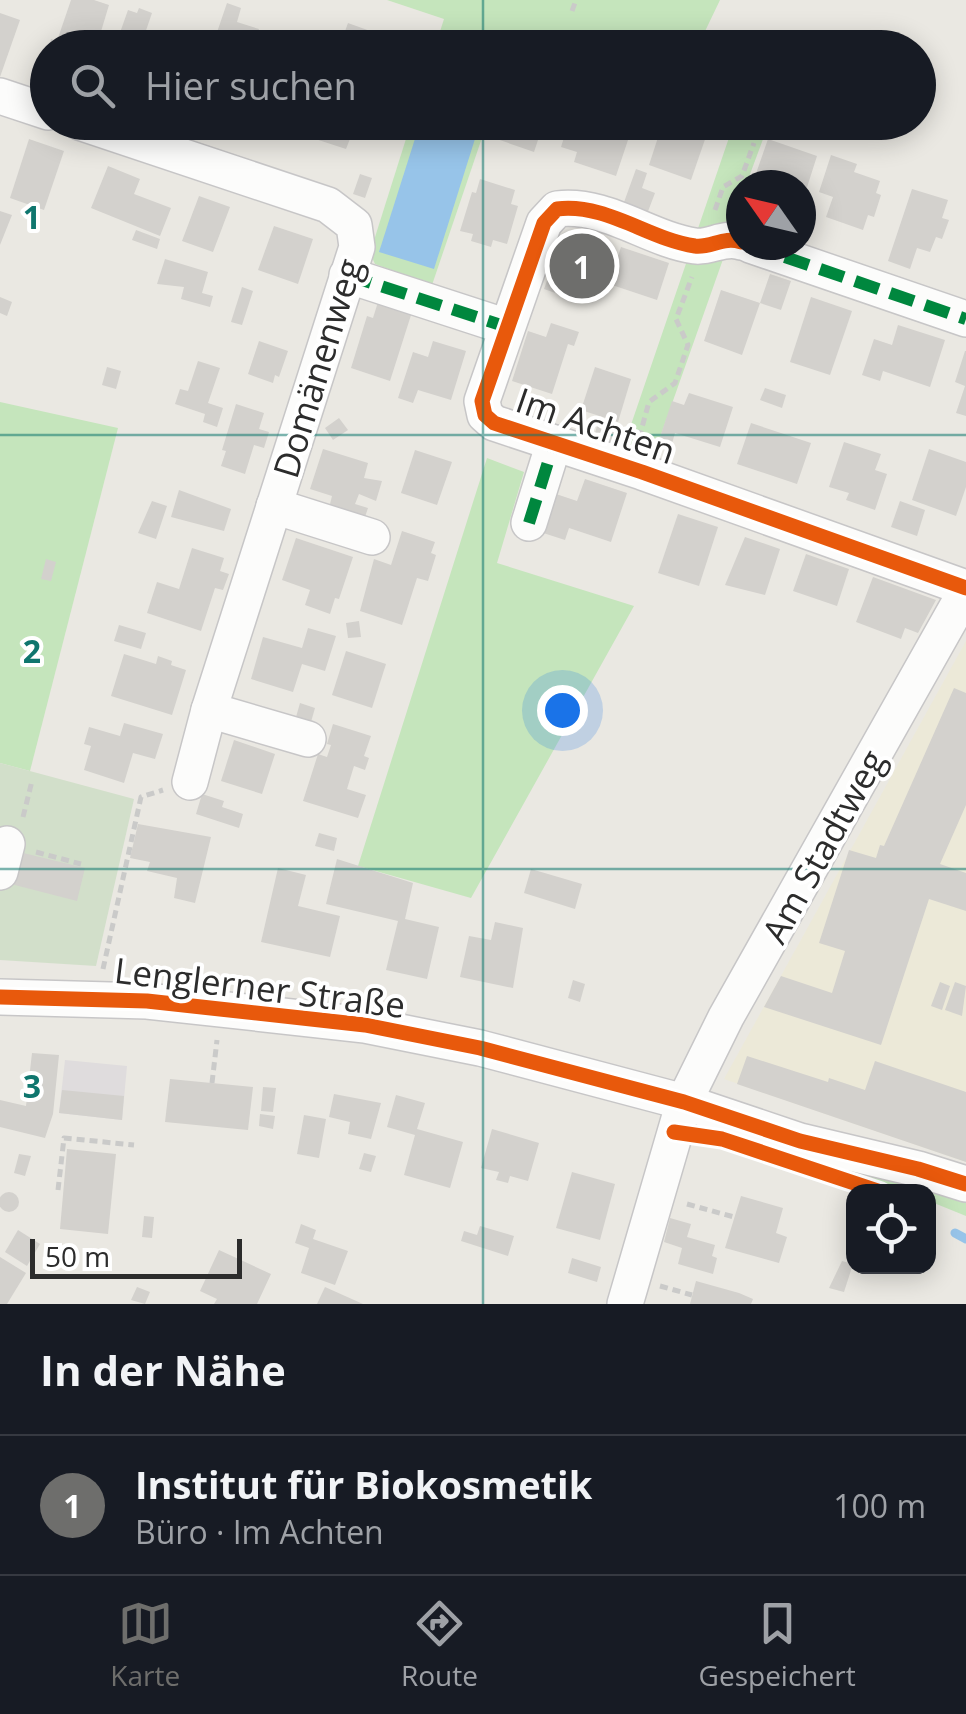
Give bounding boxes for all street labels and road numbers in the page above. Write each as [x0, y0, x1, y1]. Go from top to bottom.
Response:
street label: Domänenweg [261, 253, 373, 483]
street label: Im Achten [510, 376, 682, 474]
street label: Am Stadtweg [750, 741, 896, 951]
street label: Lenglerner Straße [112, 946, 408, 1028]

